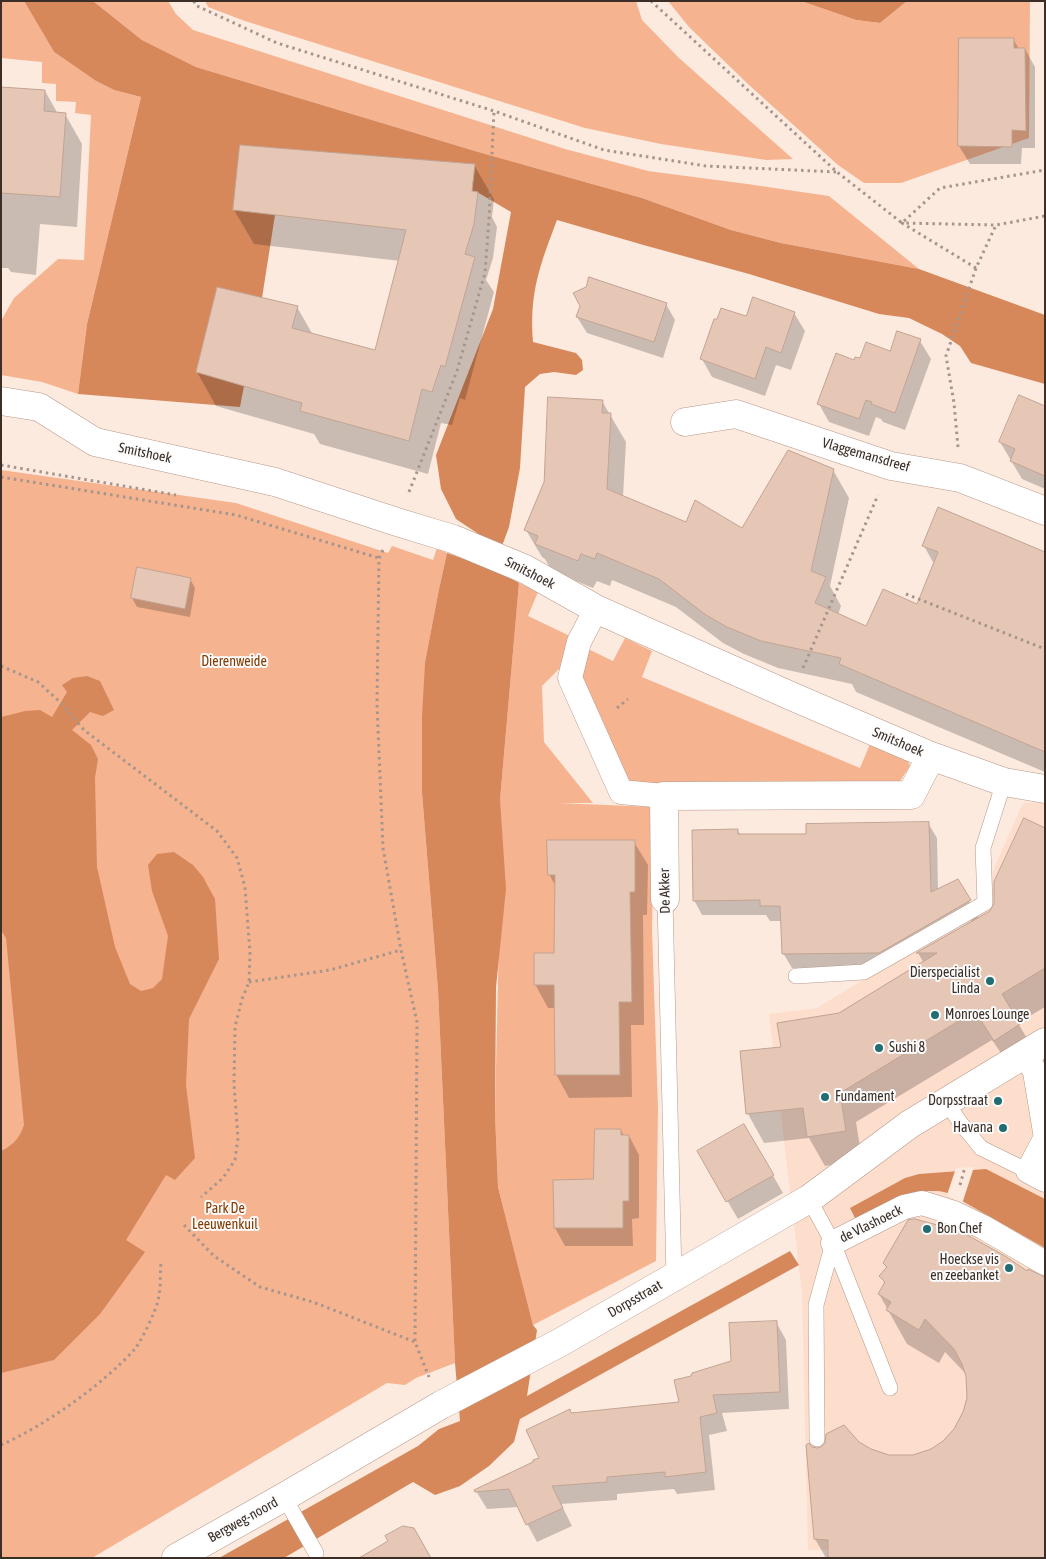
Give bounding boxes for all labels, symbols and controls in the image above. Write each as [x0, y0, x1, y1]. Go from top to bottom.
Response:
street label: Vlaggemansdreef [820, 434, 912, 476]
street label: Smitshoek [117, 439, 173, 467]
street label: Smitshoek [502, 553, 558, 593]
park label: Dierenweide [201, 654, 267, 670]
street label: Smitshoek [870, 724, 926, 760]
street label: De Akker [656, 868, 674, 914]
place label: Dierspecialist Linda [910, 965, 980, 998]
marker: Dierspecialist Linda [984, 975, 996, 987]
place label: Monroes Lounge [945, 1007, 1029, 1023]
marker: Monroes Lounge [929, 1009, 941, 1021]
place label: Sushi 8 [889, 1040, 925, 1056]
marker: Sushi 8 [873, 1042, 885, 1054]
place label: Fundament [835, 1089, 894, 1105]
marker: Fundament [819, 1091, 831, 1103]
place label: Dorpsstraat [928, 1093, 988, 1109]
marker: Dorpsstraat [992, 1095, 1004, 1107]
place label: Havana [953, 1120, 993, 1136]
marker: Havana [997, 1122, 1009, 1134]
park label: Park De Leeuwenkuil [192, 1201, 258, 1234]
street label: de Vlashoeck [837, 1202, 905, 1246]
place label: Bon Chef [937, 1221, 982, 1237]
marker: Bon Chef [921, 1223, 933, 1235]
place label: Hoeckse vis en zeebanket [930, 1252, 999, 1284]
marker: Hoeckse vis en zeebanket [1003, 1262, 1015, 1274]
street label: Dorpsstraat [605, 1277, 665, 1321]
street label: Bergweg-noord [205, 1494, 281, 1546]

